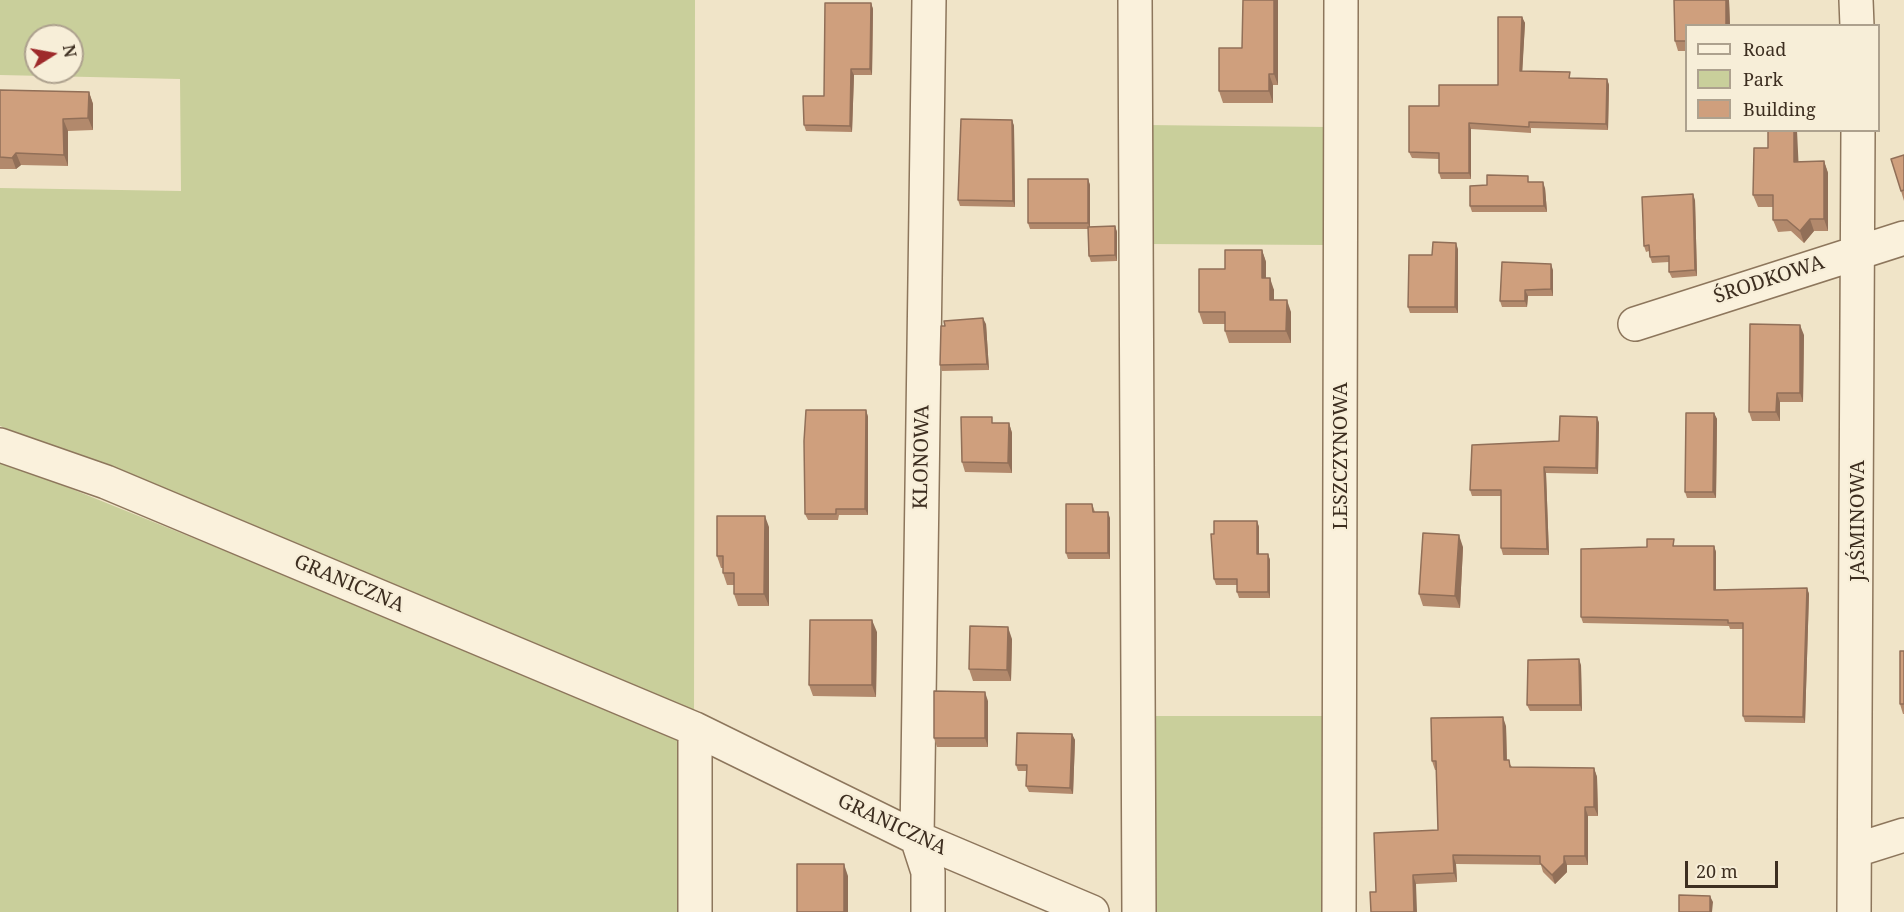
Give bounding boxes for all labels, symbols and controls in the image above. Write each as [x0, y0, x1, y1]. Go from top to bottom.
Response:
north arrow [24, 24, 84, 84]
legend [1685, 24, 1880, 132]
text: Road [1743, 37, 1786, 61]
text: N [58, 43, 82, 59]
text: Park [1743, 67, 1783, 91]
text: Building [1743, 97, 1816, 121]
street label: ŚRODKOWA [1711, 251, 1827, 309]
street label: LESZCZYNOWA [1329, 382, 1353, 530]
street label: KLONOWA [909, 404, 935, 510]
street label: JAŚMINOWA [1846, 460, 1870, 582]
street label: GRANICZNA [290, 550, 408, 618]
street label: GRANICZNA [834, 789, 950, 861]
scale bar [1688, 849, 1781, 887]
text: 20 m [1696, 859, 1738, 883]

